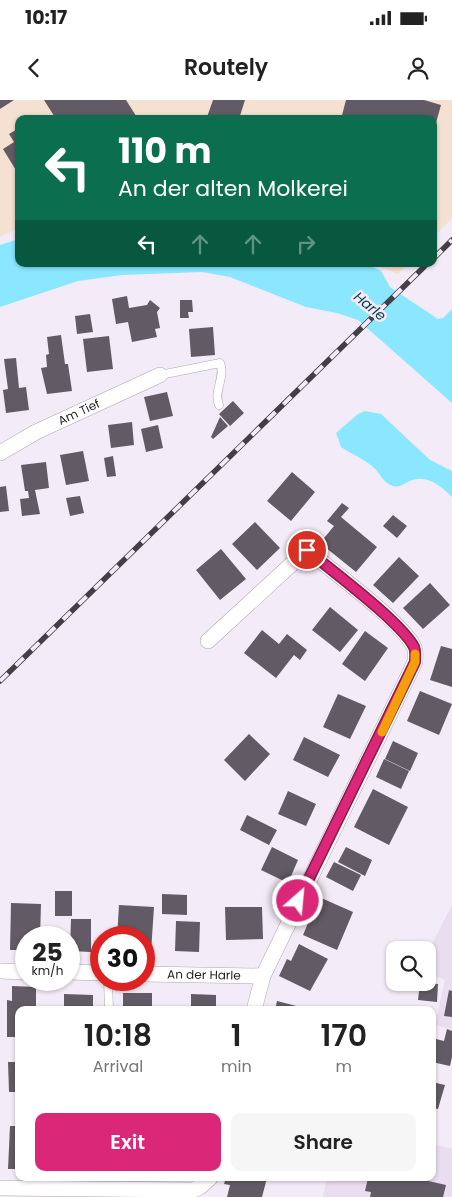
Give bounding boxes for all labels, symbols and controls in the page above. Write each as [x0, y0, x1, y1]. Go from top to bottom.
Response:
text: 10:17 [25, 4, 67, 31]
text: Routely [184, 52, 268, 83]
icon: back [20, 54, 48, 82]
icon: person [404, 54, 432, 82]
text: 110 m [118, 126, 212, 175]
icon: left [35, 135, 100, 200]
text: An der alten Molkerei [118, 173, 348, 204]
icon: left [133, 230, 161, 258]
icon: ahead [186, 230, 214, 258]
icon: ahead [239, 230, 267, 258]
icon: right [292, 230, 320, 258]
water label: Harle [350, 287, 391, 325]
street label: Am Tief [55, 395, 103, 429]
pin [286, 529, 328, 571]
icon: arrive [293, 536, 321, 564]
position arrow [271, 874, 323, 926]
speed limit sign: 30 [90, 926, 155, 991]
text: 25 [32, 935, 63, 970]
map controls [386, 941, 436, 991]
button: search [386, 941, 436, 991]
text: km/h [32, 962, 63, 979]
street label: An der Harle [167, 965, 241, 984]
text: 10:18 [84, 1014, 152, 1057]
text: 1 [231, 1014, 242, 1057]
text: 170 [320, 1014, 367, 1057]
text: Arrival [93, 1055, 143, 1078]
text: min [221, 1055, 252, 1078]
text: m [336, 1055, 352, 1078]
button: Exit [35, 1113, 221, 1171]
button: Share [231, 1113, 416, 1171]

